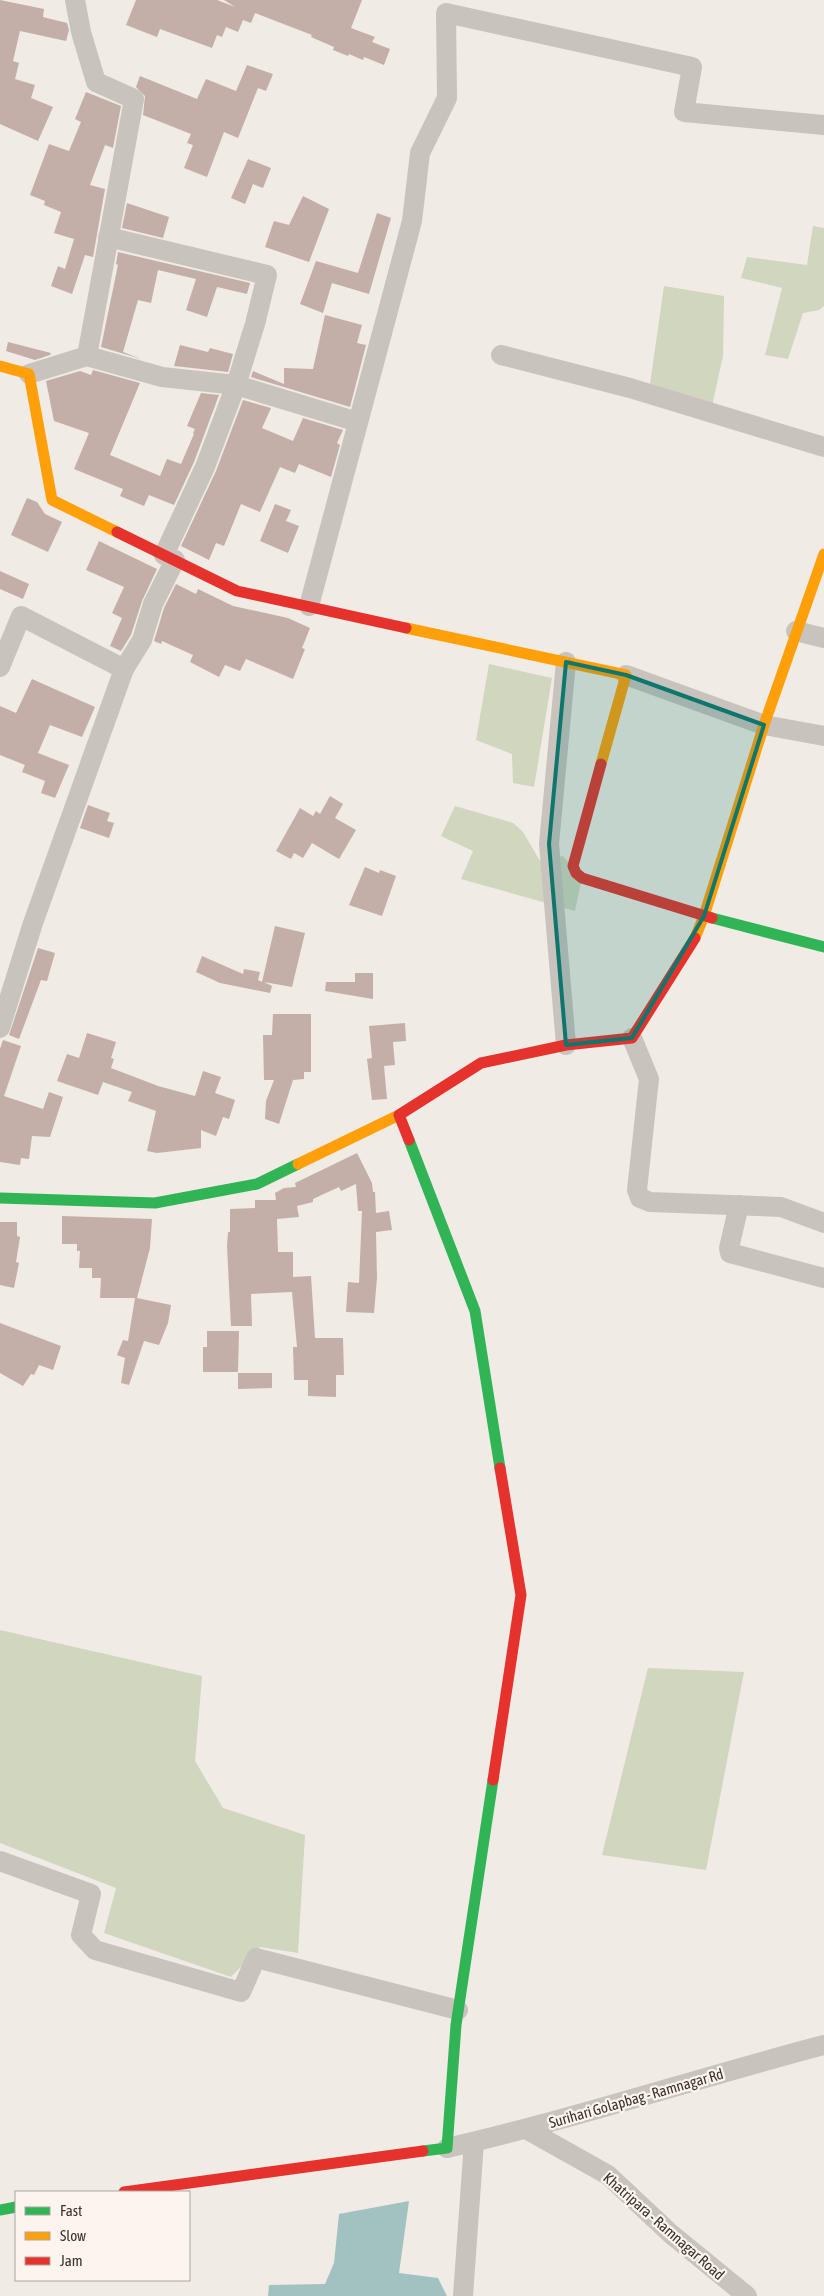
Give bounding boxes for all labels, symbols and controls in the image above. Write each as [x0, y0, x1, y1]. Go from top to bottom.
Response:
street label: Surihari Golapbag - Ramnagar Rd [547, 2065, 725, 2131]
street label: Khatripara - Ramnagar Road [600, 2169, 728, 2283]
legend [15, 2191, 190, 2281]
text: Fast [60, 2202, 82, 2219]
text: Slow [60, 2227, 86, 2244]
text: Jam [60, 2252, 83, 2269]

